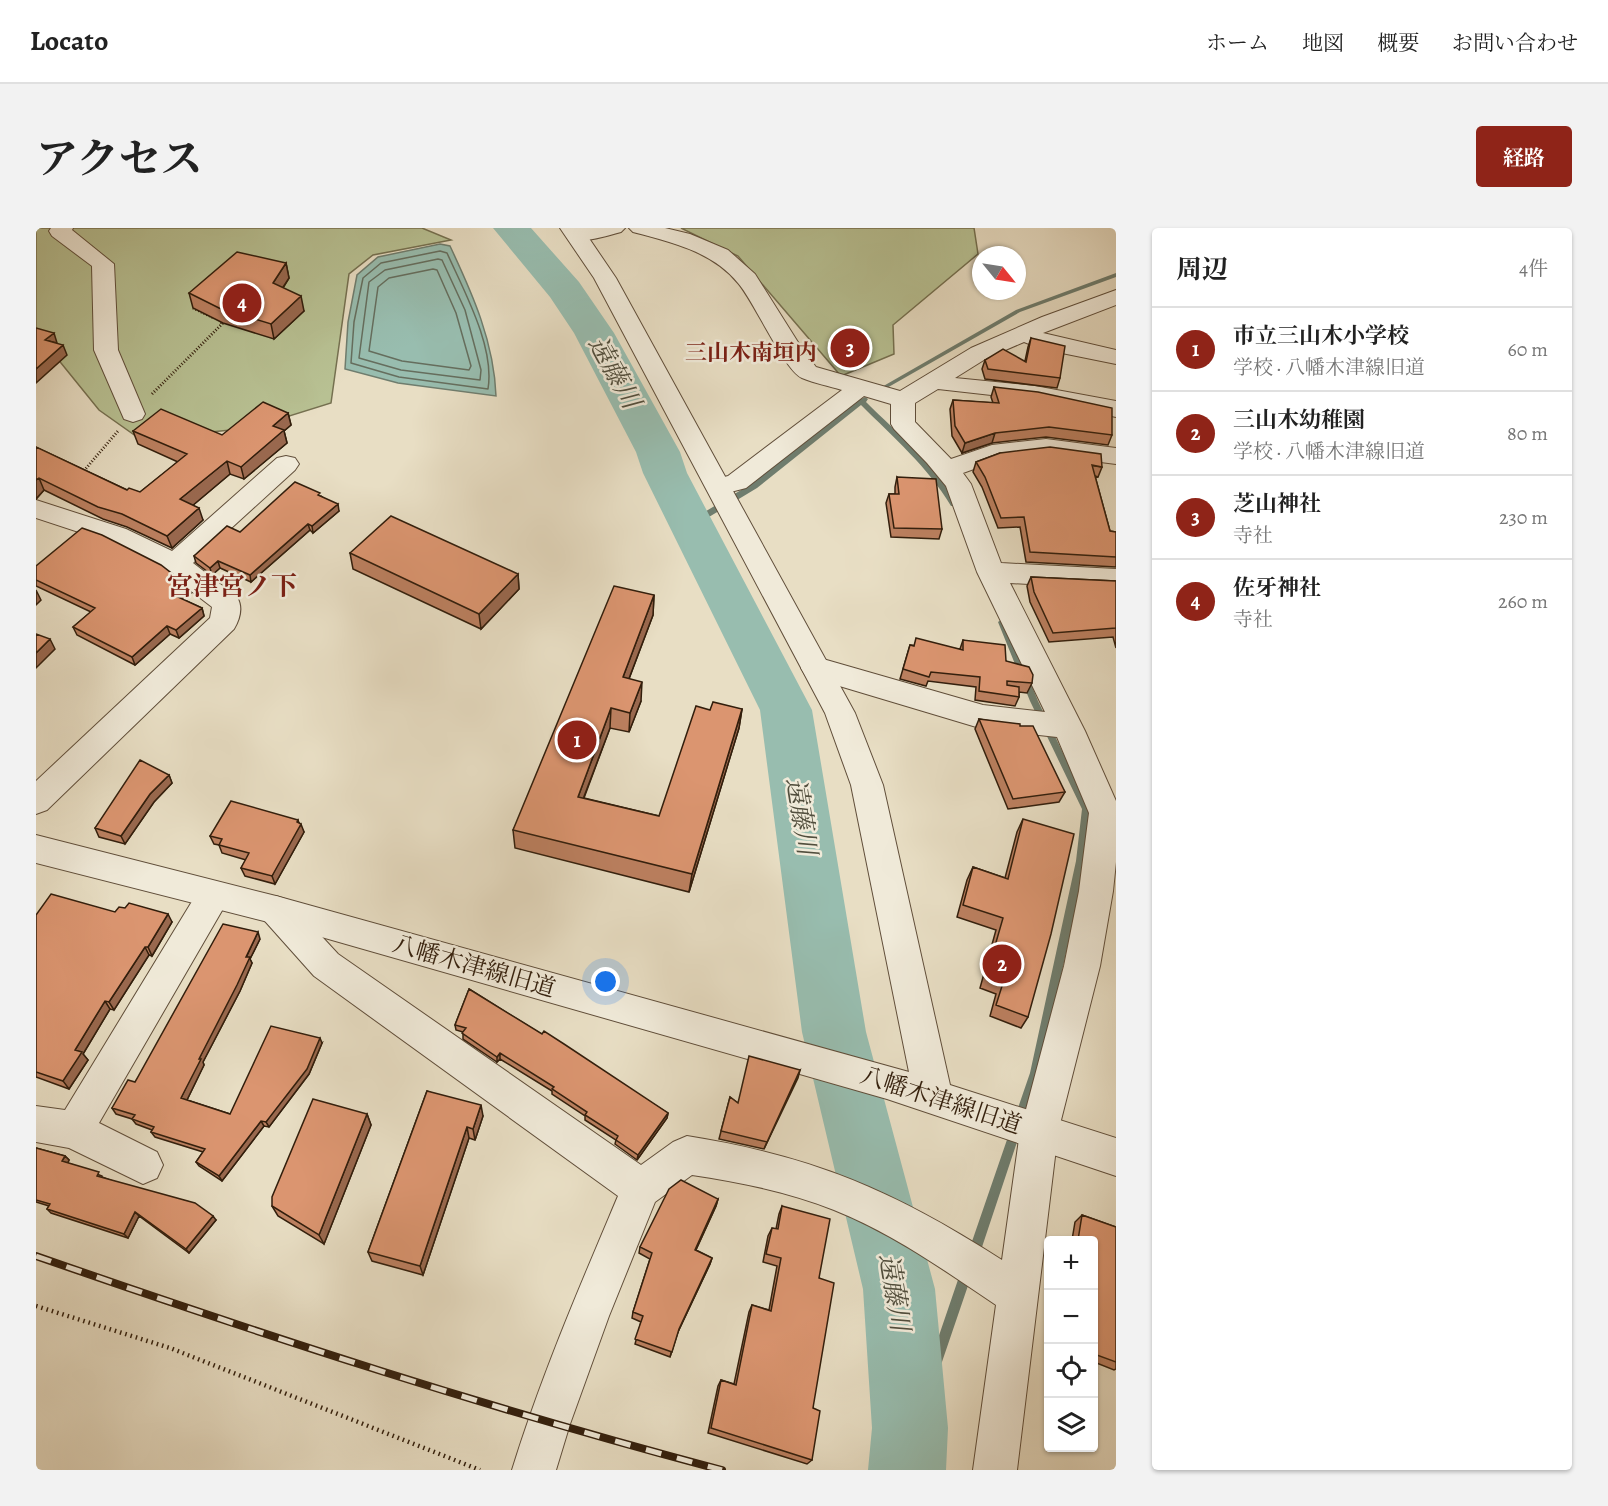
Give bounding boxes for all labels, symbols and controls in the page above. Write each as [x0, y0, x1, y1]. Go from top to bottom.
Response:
text: Locato [30, 22, 108, 60]
text: ホーム [1206, 29, 1269, 57]
text: 地図 [1302, 29, 1344, 57]
text: 概要 [1377, 29, 1419, 57]
text: お問い合わせ [1452, 29, 1578, 57]
button: 経路 [1476, 126, 1572, 187]
text: アクセス [36, 130, 203, 187]
north arrow [972, 246, 1026, 300]
text: 周辺 [1176, 252, 1228, 287]
text: 4件 [1519, 255, 1548, 282]
pin: 4 [222, 280, 262, 326]
text: 市立三山木小学校 [1233, 321, 1409, 351]
pin: 3 [830, 326, 870, 370]
water label: 遠藤川 [580, 330, 650, 417]
text: 1 [1192, 336, 1199, 363]
text: 60 m [1508, 336, 1548, 363]
district label: 三山木南垣内 [685, 338, 817, 368]
text: 学校 · 八幡木津線旧道 [1233, 354, 1425, 381]
text: 三山木幼稚園 [1233, 405, 1365, 435]
text: 2 [1191, 420, 1200, 447]
text: 80 m [1507, 420, 1548, 447]
text: 学校 · 八幡木津線旧道 [1233, 438, 1425, 465]
text: 芝山神社 [1233, 489, 1321, 519]
text: 3 [1191, 504, 1200, 531]
text: 230 m [1499, 504, 1548, 531]
text: 寺社 [1233, 522, 1273, 549]
district label: 宮津宮ノ下 [167, 569, 297, 604]
text: 佐牙神社 [1233, 573, 1321, 603]
text: 4 [1191, 588, 1200, 615]
text: 260 m [1498, 588, 1548, 615]
text: 寺社 [1233, 606, 1273, 633]
pin: 1 [558, 718, 596, 762]
water label: 遠藤川 [778, 775, 825, 860]
street label: 八幡木津線旧道 [389, 927, 559, 1005]
pin: 2 [982, 942, 1022, 986]
your location [591, 967, 620, 996]
street label: 八幡木津線旧道 [856, 1059, 1026, 1141]
map controls [1044, 1236, 1098, 1452]
button: + [1044, 1236, 1098, 1290]
water label: 遠藤川 [871, 1251, 918, 1336]
button: − [1044, 1290, 1098, 1344]
button: locate [1044, 1344, 1098, 1398]
button: layers [1044, 1398, 1098, 1452]

